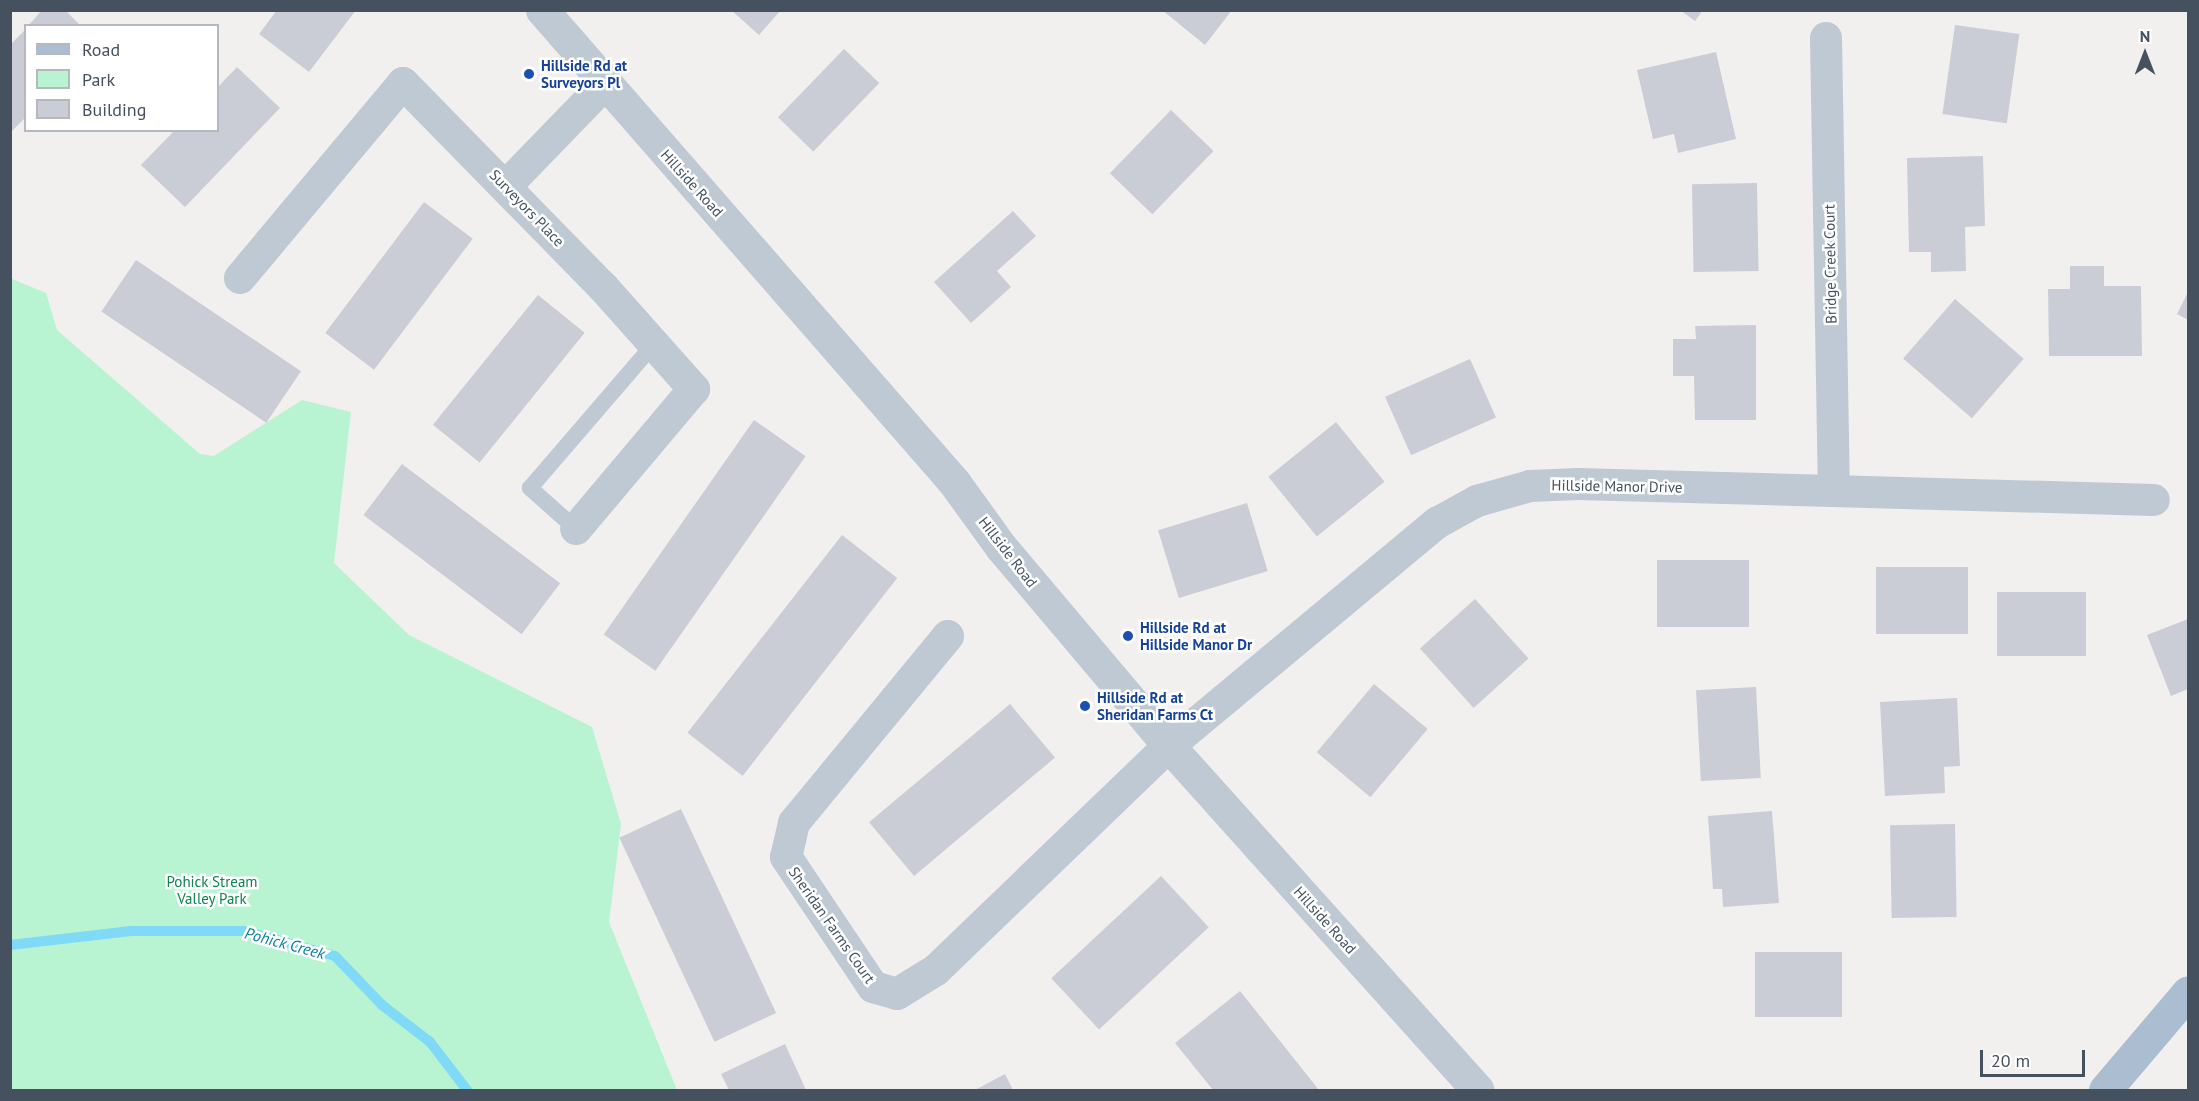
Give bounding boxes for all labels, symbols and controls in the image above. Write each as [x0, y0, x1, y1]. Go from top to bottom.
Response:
legend [24, 24, 219, 132]
north arrow [2115, 24, 2175, 84]
text: N [2140, 26, 2150, 46]
text: Road [82, 38, 120, 61]
place label: Hillside Rd at Surveyors Pl [541, 56, 627, 91]
marker: Hillside Rd at Surveyors Pl [522, 67, 536, 81]
text: Park [82, 68, 115, 91]
text: Building [82, 98, 146, 121]
street label: Hillside Road [657, 146, 727, 220]
street label: Surveyors Place [486, 166, 568, 250]
street label: Bridge Creek Court [1820, 204, 1840, 324]
street label: Hillside Manor Drive [1551, 476, 1683, 496]
street label: Hillside Road [975, 513, 1041, 591]
place label: Hillside Rd at Hillside Manor Dr [1140, 618, 1252, 653]
marker: Hillside Rd at Hillside Manor Dr [1121, 629, 1135, 643]
place label: Hillside Rd at Sheridan Farms Ct [1097, 688, 1213, 723]
marker: Hillside Rd at Sheridan Farms Ct [1078, 699, 1092, 713]
street label: Sheridan Farms Court [785, 863, 879, 987]
park label: Pohick Stream Valley Park [166, 872, 258, 907]
street label: Hillside Road [1290, 883, 1360, 957]
water label: Pohick Creek [243, 923, 327, 963]
scale bar [1983, 1038, 2088, 1076]
text: 20 m [1991, 1049, 2030, 1072]

